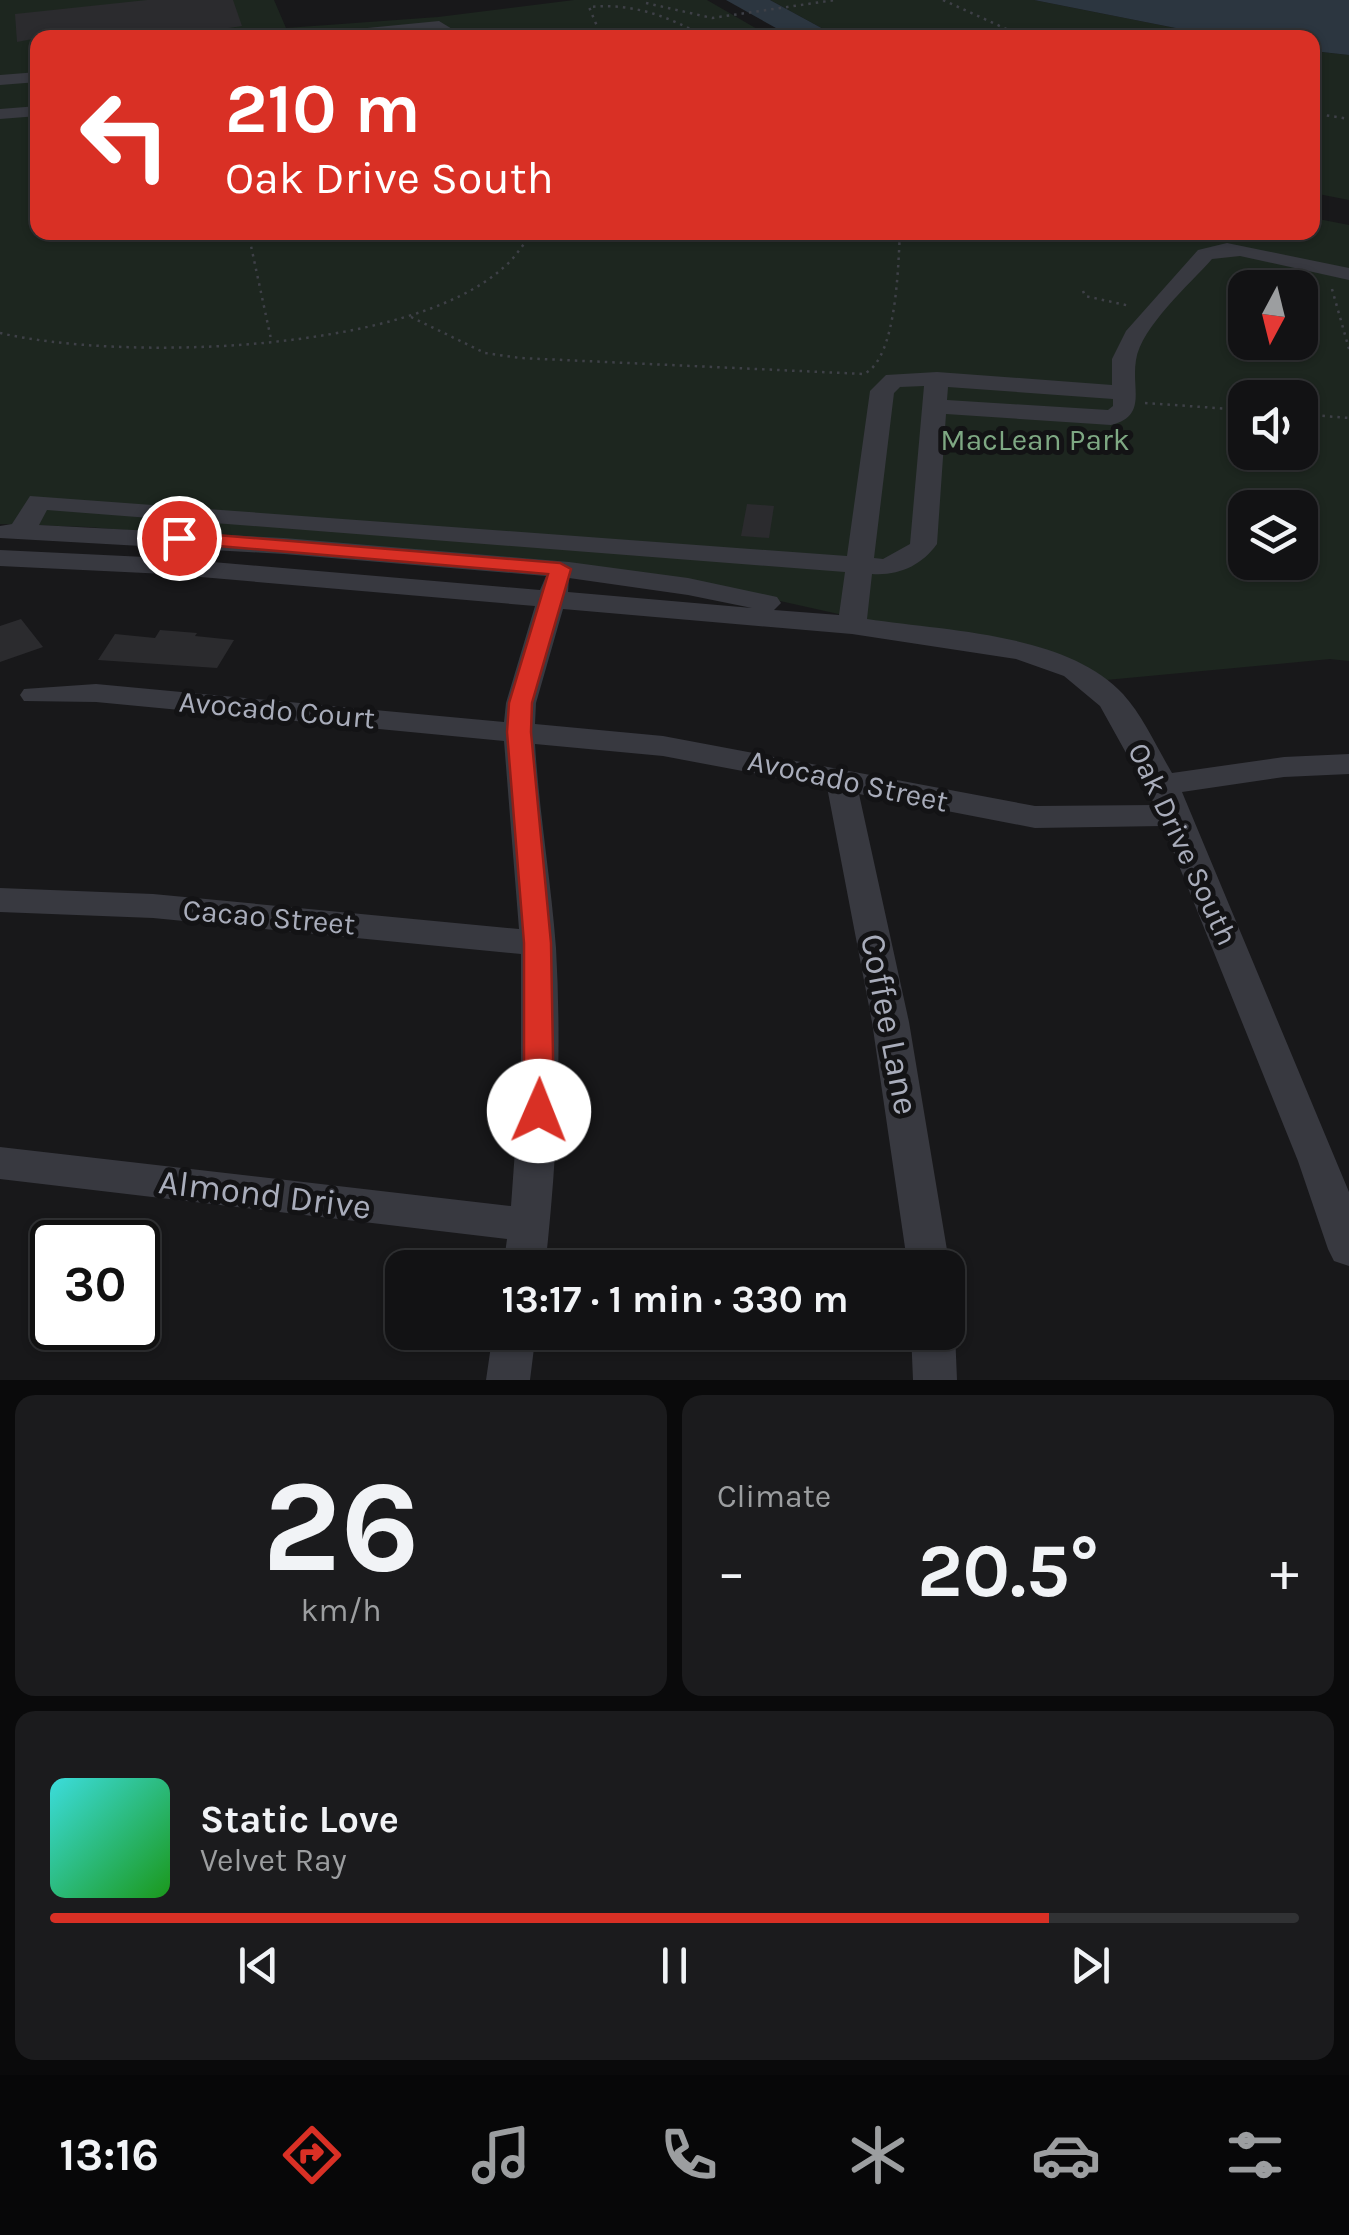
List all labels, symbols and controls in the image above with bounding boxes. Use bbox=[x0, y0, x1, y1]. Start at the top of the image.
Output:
text: 210 m bbox=[225, 68, 421, 150]
icon: left bbox=[60, 70, 190, 200]
text: Oak Drive South bbox=[225, 152, 554, 204]
north arrow bbox=[1228, 270, 1318, 360]
map controls bbox=[1228, 270, 1318, 580]
button: sound bbox=[1228, 380, 1318, 470]
park label: MacLean Park bbox=[940, 422, 1130, 458]
button: layers bbox=[1228, 490, 1318, 580]
pin bbox=[137, 496, 222, 581]
icon: arrive bbox=[152, 511, 207, 566]
street label: Avocado Court bbox=[178, 684, 376, 736]
street label: Oak Drive South bbox=[1120, 737, 1246, 951]
street label: Avocado Street bbox=[745, 742, 951, 820]
street label: Cacao Street bbox=[181, 892, 357, 942]
street label: Coffee Lane bbox=[852, 930, 927, 1118]
position arrow bbox=[487, 1059, 591, 1163]
street label: Almond Drive bbox=[156, 1161, 373, 1228]
speed limit sign: 30 bbox=[30, 1220, 160, 1350]
text: 13:17 · 1 min · 330 m bbox=[501, 1277, 849, 1322]
text: 26 bbox=[262, 1451, 420, 1603]
text: Climate bbox=[717, 1478, 831, 1515]
text: 20.5° bbox=[917, 1527, 1099, 1615]
text: − bbox=[717, 1540, 746, 1604]
text: + bbox=[1270, 1540, 1299, 1604]
text: km/h bbox=[300, 1592, 382, 1629]
text: Static Love bbox=[200, 1797, 399, 1842]
text: Velvet Ray bbox=[200, 1842, 347, 1879]
icon: previous bbox=[231, 1938, 286, 1993]
icon: pause bbox=[647, 1938, 702, 1993]
icon: next bbox=[1063, 1938, 1118, 1993]
icon: directions bbox=[277, 2120, 347, 2190]
icon: music bbox=[466, 2120, 536, 2190]
icon: phone bbox=[654, 2120, 724, 2190]
icon: climate bbox=[843, 2120, 913, 2190]
icon: car bbox=[1031, 2120, 1101, 2190]
icon: filters bbox=[1220, 2120, 1290, 2190]
text: 13:16 bbox=[59, 2129, 159, 2181]

